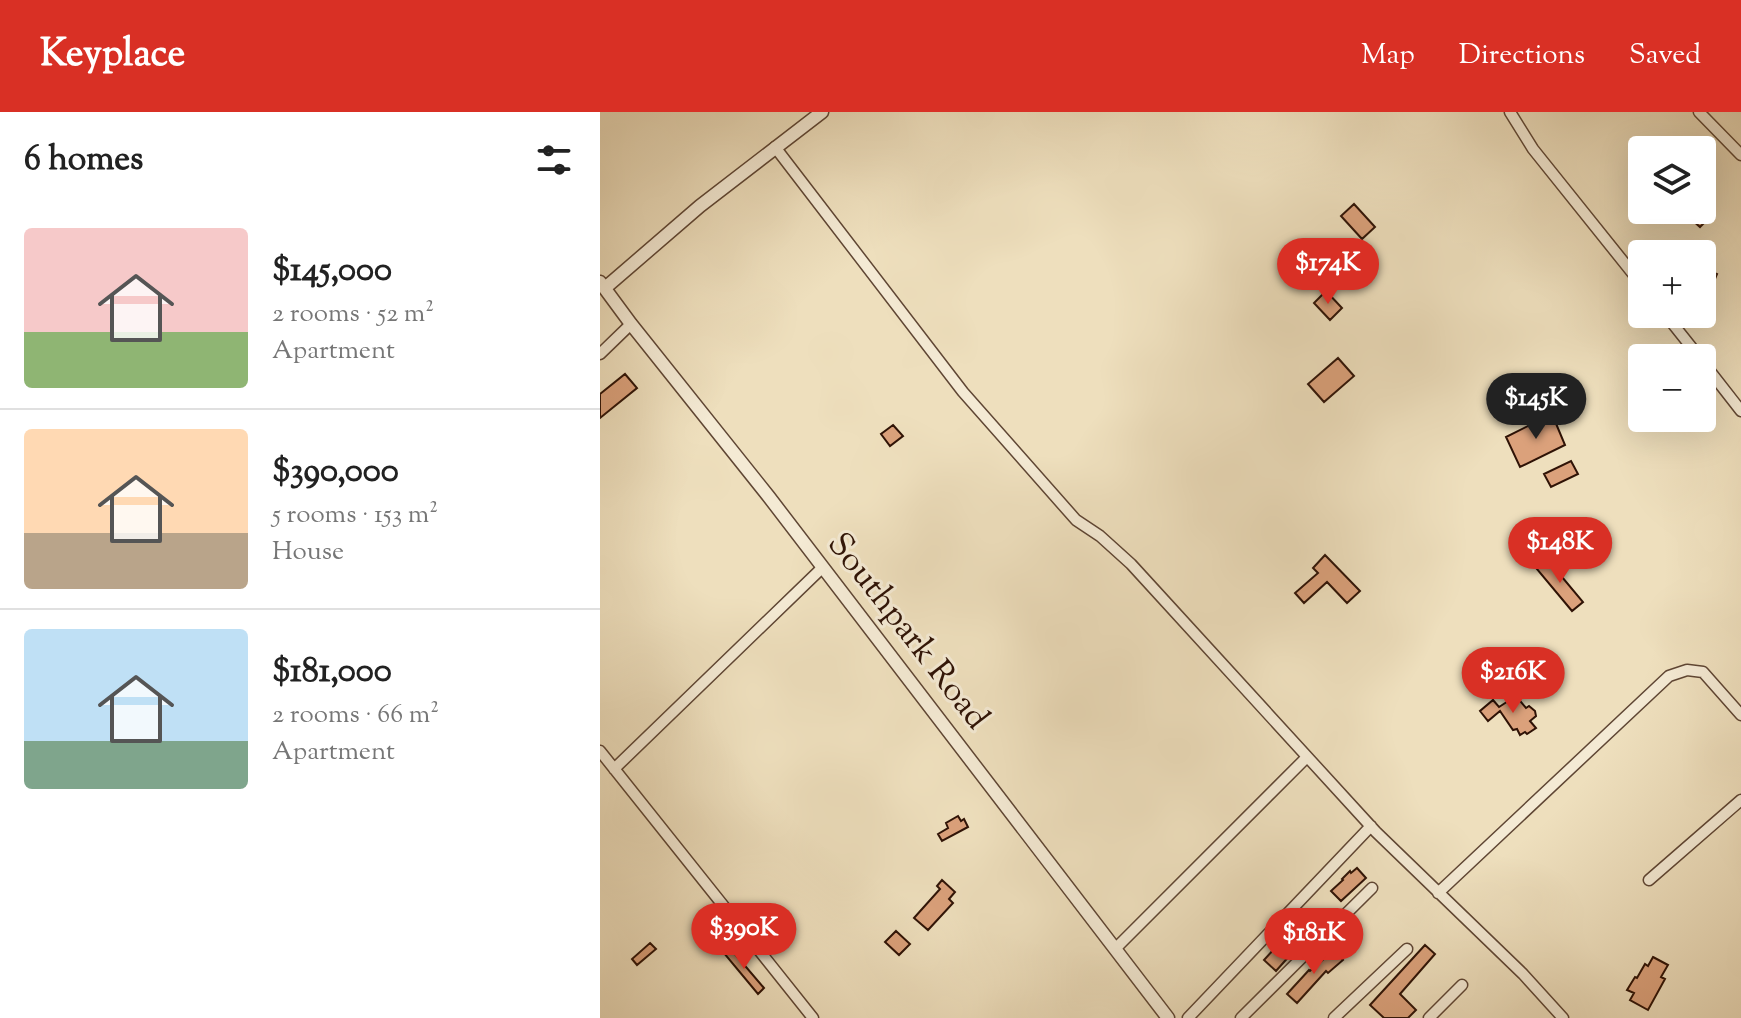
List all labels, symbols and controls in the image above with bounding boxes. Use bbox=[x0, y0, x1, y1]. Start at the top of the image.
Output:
text: Keyplace bbox=[40, 29, 185, 83]
text: Map bbox=[1361, 36, 1415, 76]
text: Directions bbox=[1459, 36, 1585, 76]
text: Saved bbox=[1629, 36, 1701, 76]
text: 6 homes bbox=[24, 136, 143, 185]
map controls bbox=[1628, 136, 1716, 432]
button: layers bbox=[1628, 136, 1716, 224]
icon: filters bbox=[532, 138, 576, 182]
pin: $174K bbox=[1272, 238, 1384, 306]
button: + bbox=[1628, 240, 1716, 328]
text: $174K bbox=[1295, 245, 1361, 282]
text: $145,000 bbox=[272, 247, 392, 296]
icon: home bbox=[88, 260, 184, 356]
text: 2 rooms · 52 m² bbox=[272, 296, 434, 333]
text: Apartment bbox=[272, 333, 395, 370]
button: − bbox=[1628, 344, 1716, 432]
pin: $145K bbox=[1480, 373, 1592, 441]
text: $145K bbox=[1504, 380, 1568, 417]
text: $390,000 bbox=[272, 448, 399, 497]
icon: home bbox=[88, 461, 184, 557]
text: 5 rooms · 153 m² bbox=[272, 497, 438, 534]
pin: $148K bbox=[1504, 517, 1616, 585]
street label: Southpark Road bbox=[814, 523, 1000, 741]
text: $148K bbox=[1526, 524, 1594, 561]
text: House bbox=[272, 534, 344, 571]
pin: $216K bbox=[1457, 647, 1569, 715]
text: $181,000 bbox=[272, 648, 392, 697]
text: $216K bbox=[1480, 654, 1546, 691]
icon: home bbox=[88, 661, 184, 757]
text: 2 rooms · 66 m² bbox=[272, 697, 439, 734]
text: Apartment bbox=[272, 734, 395, 771]
pin: $390K bbox=[688, 903, 800, 971]
pin: $181K bbox=[1258, 908, 1370, 976]
text: $390K bbox=[709, 910, 779, 947]
text: $181K bbox=[1282, 915, 1346, 952]

